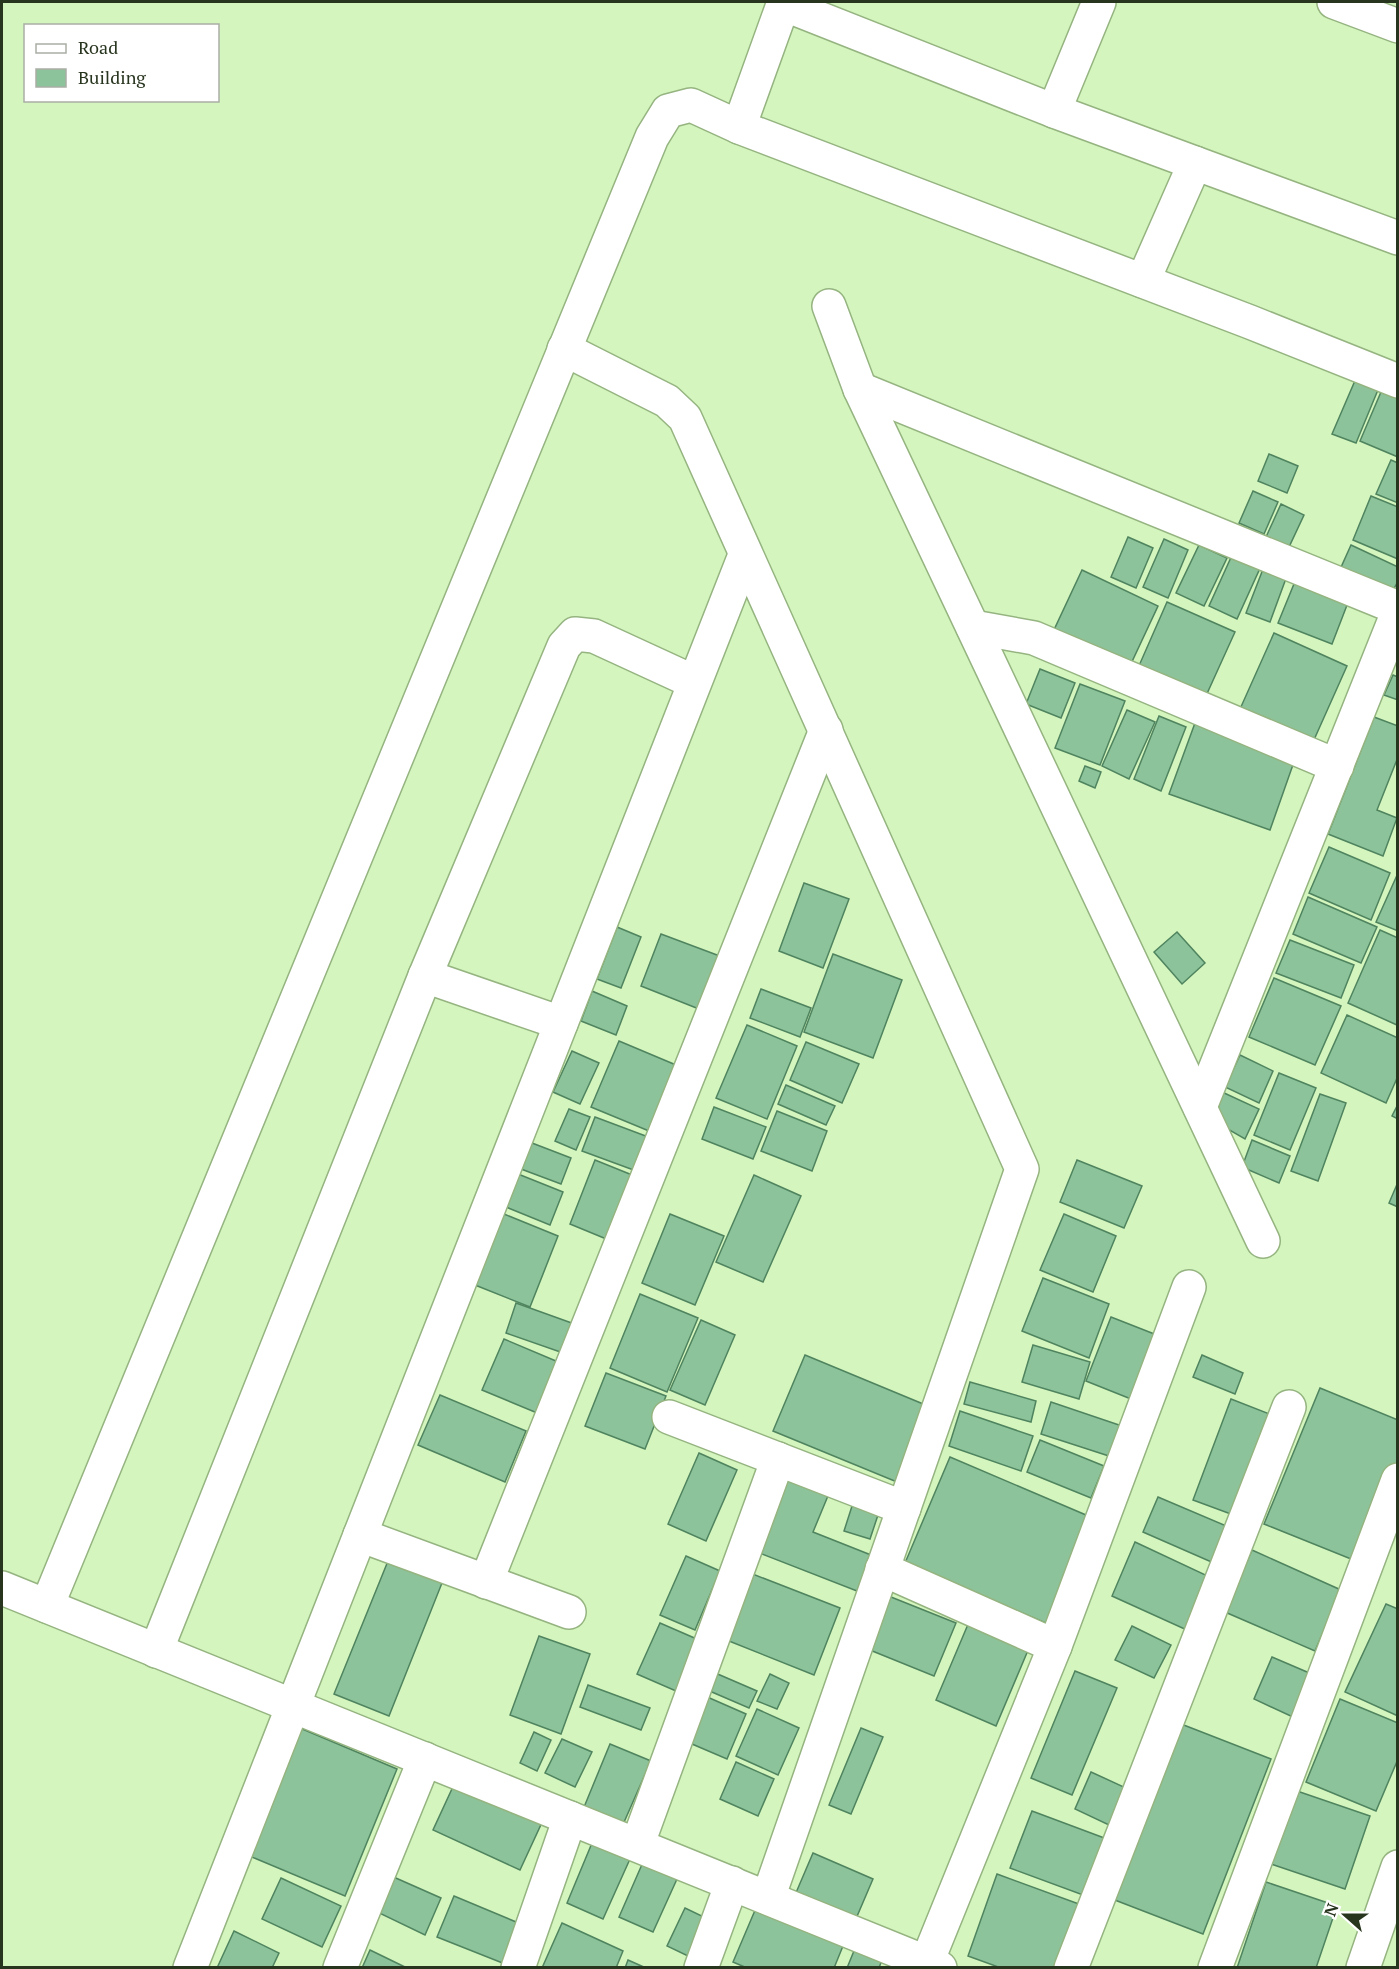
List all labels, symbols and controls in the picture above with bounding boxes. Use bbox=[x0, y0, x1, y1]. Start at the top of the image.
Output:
legend bbox=[24, 24, 219, 102]
text: Road bbox=[78, 35, 118, 59]
text: Building bbox=[78, 65, 146, 89]
north arrow bbox=[1315, 1885, 1375, 1945]
text: N bbox=[1319, 1900, 1343, 1919]

